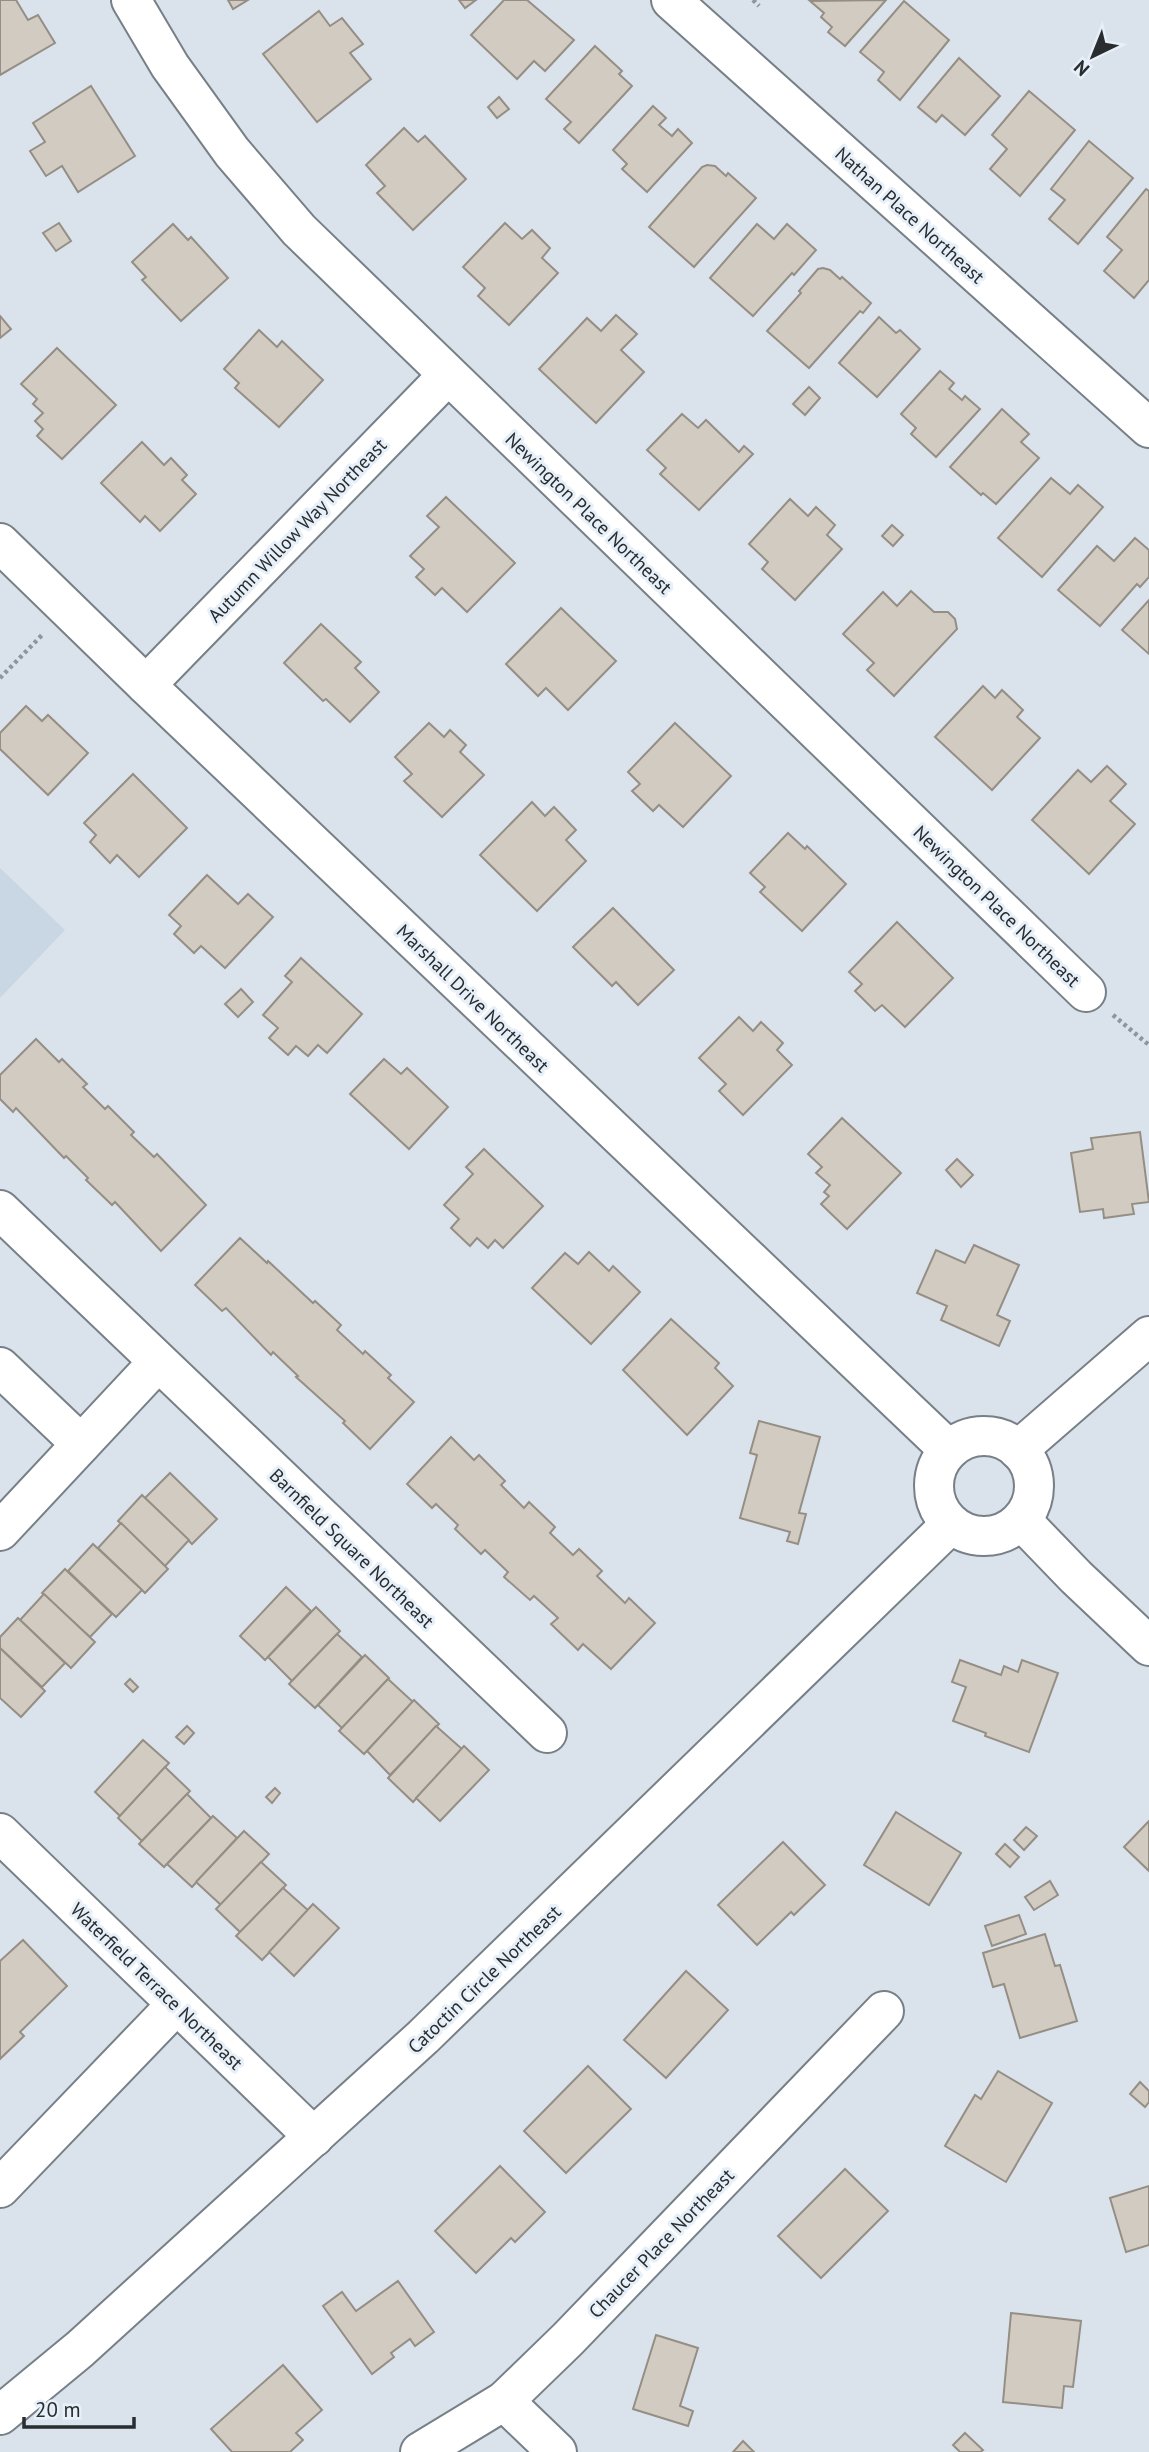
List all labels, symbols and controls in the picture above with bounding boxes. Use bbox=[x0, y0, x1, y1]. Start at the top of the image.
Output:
north arrow bbox=[1058, 21, 1128, 91]
text: N bbox=[1069, 55, 1094, 81]
street label: Nathan Place Northeast bbox=[830, 142, 990, 289]
street label: Newington Place Northeast bbox=[501, 427, 678, 599]
street label: Autumn Willow Way Northeast bbox=[203, 433, 392, 627]
street label: Newington Place Northeast bbox=[909, 820, 1086, 992]
street label: Marshall Drive Northeast bbox=[392, 919, 555, 1077]
street label: Barnfield Square Northeast bbox=[265, 1463, 440, 1633]
street label: Waterfield Terrace Northeast bbox=[66, 1897, 249, 2075]
street label: Catoctin Circle Northeast bbox=[402, 1899, 566, 2058]
street label: Chaucer Place Northeast bbox=[583, 2163, 739, 2323]
scale bar bbox=[24, 2386, 135, 2430]
text: 20 m bbox=[35, 2396, 81, 2423]

